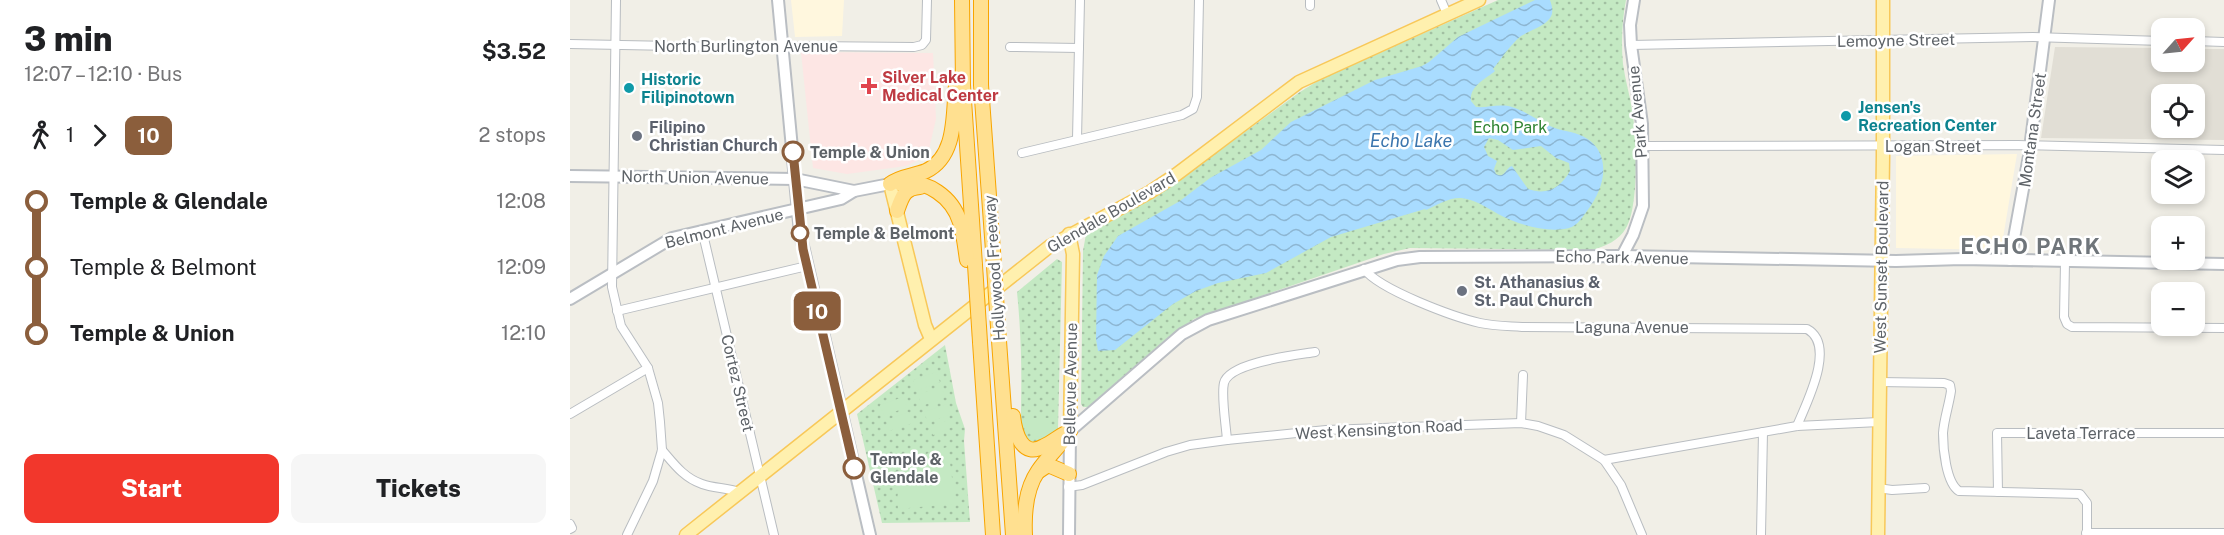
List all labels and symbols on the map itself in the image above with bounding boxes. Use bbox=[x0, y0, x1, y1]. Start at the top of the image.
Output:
north arrow bbox=[2151, 18, 2205, 72]
street label: Lemoyne Street bbox=[1837, 30, 1955, 51]
street label: North Burlington Avenue bbox=[654, 37, 838, 56]
street label: Park Avenue bbox=[1624, 65, 1651, 159]
place label: Silver Lake Medical Center bbox=[882, 68, 999, 105]
place label: Historic Filipinotown bbox=[641, 70, 735, 107]
street label: Montana Street bbox=[2015, 71, 2050, 189]
marker: Silver Lake Medical Center bbox=[860, 77, 878, 95]
marker: Historic Filipinotown bbox=[622, 81, 636, 95]
place label: Jensen's Recreation Center bbox=[1858, 98, 1997, 135]
marker: Jensen's Recreation Center bbox=[1839, 109, 1853, 123]
place label: Filipino Christian Church bbox=[649, 118, 778, 155]
park label: Echo Park bbox=[1473, 118, 1547, 137]
marker: Filipino Christian Church bbox=[630, 129, 644, 143]
water label: Echo Lake bbox=[1370, 130, 1453, 151]
street label: Logan Street bbox=[1885, 137, 1981, 156]
marker: Temple & Union bbox=[782, 141, 804, 163]
place label: Temple & Union bbox=[810, 143, 930, 162]
street label: North Union Avenue bbox=[621, 167, 769, 188]
street label: Glendale Boulevard bbox=[1044, 168, 1179, 257]
street label: West Sunset Boulevard bbox=[1870, 181, 1893, 354]
street label: Hollywood Freeway bbox=[980, 194, 1009, 341]
street label: Belmont Avenue bbox=[663, 205, 785, 252]
marker: Temple & Belmont bbox=[791, 224, 809, 242]
place label: Temple & Belmont bbox=[814, 224, 955, 243]
district label: ECHO PARK bbox=[1960, 233, 2102, 259]
street label: Echo Park Avenue bbox=[1555, 247, 1689, 268]
place label: St. Athanasius & St. Paul Church bbox=[1474, 273, 1600, 310]
marker: St. Athanasius & St. Paul Church bbox=[1455, 284, 1469, 298]
line badge: 10 bbox=[790, 292, 844, 330]
street label: Laguna Avenue bbox=[1575, 318, 1689, 337]
street label: Bellevue Avenue bbox=[1060, 322, 1081, 446]
street label: Cortez Street bbox=[717, 333, 758, 434]
street label: West Kensington Road bbox=[1295, 416, 1463, 443]
street label: Laveta Terrace bbox=[2026, 424, 2136, 443]
place label: Temple & Glendale bbox=[870, 450, 942, 487]
marker: Temple & Glendale bbox=[843, 457, 865, 479]

